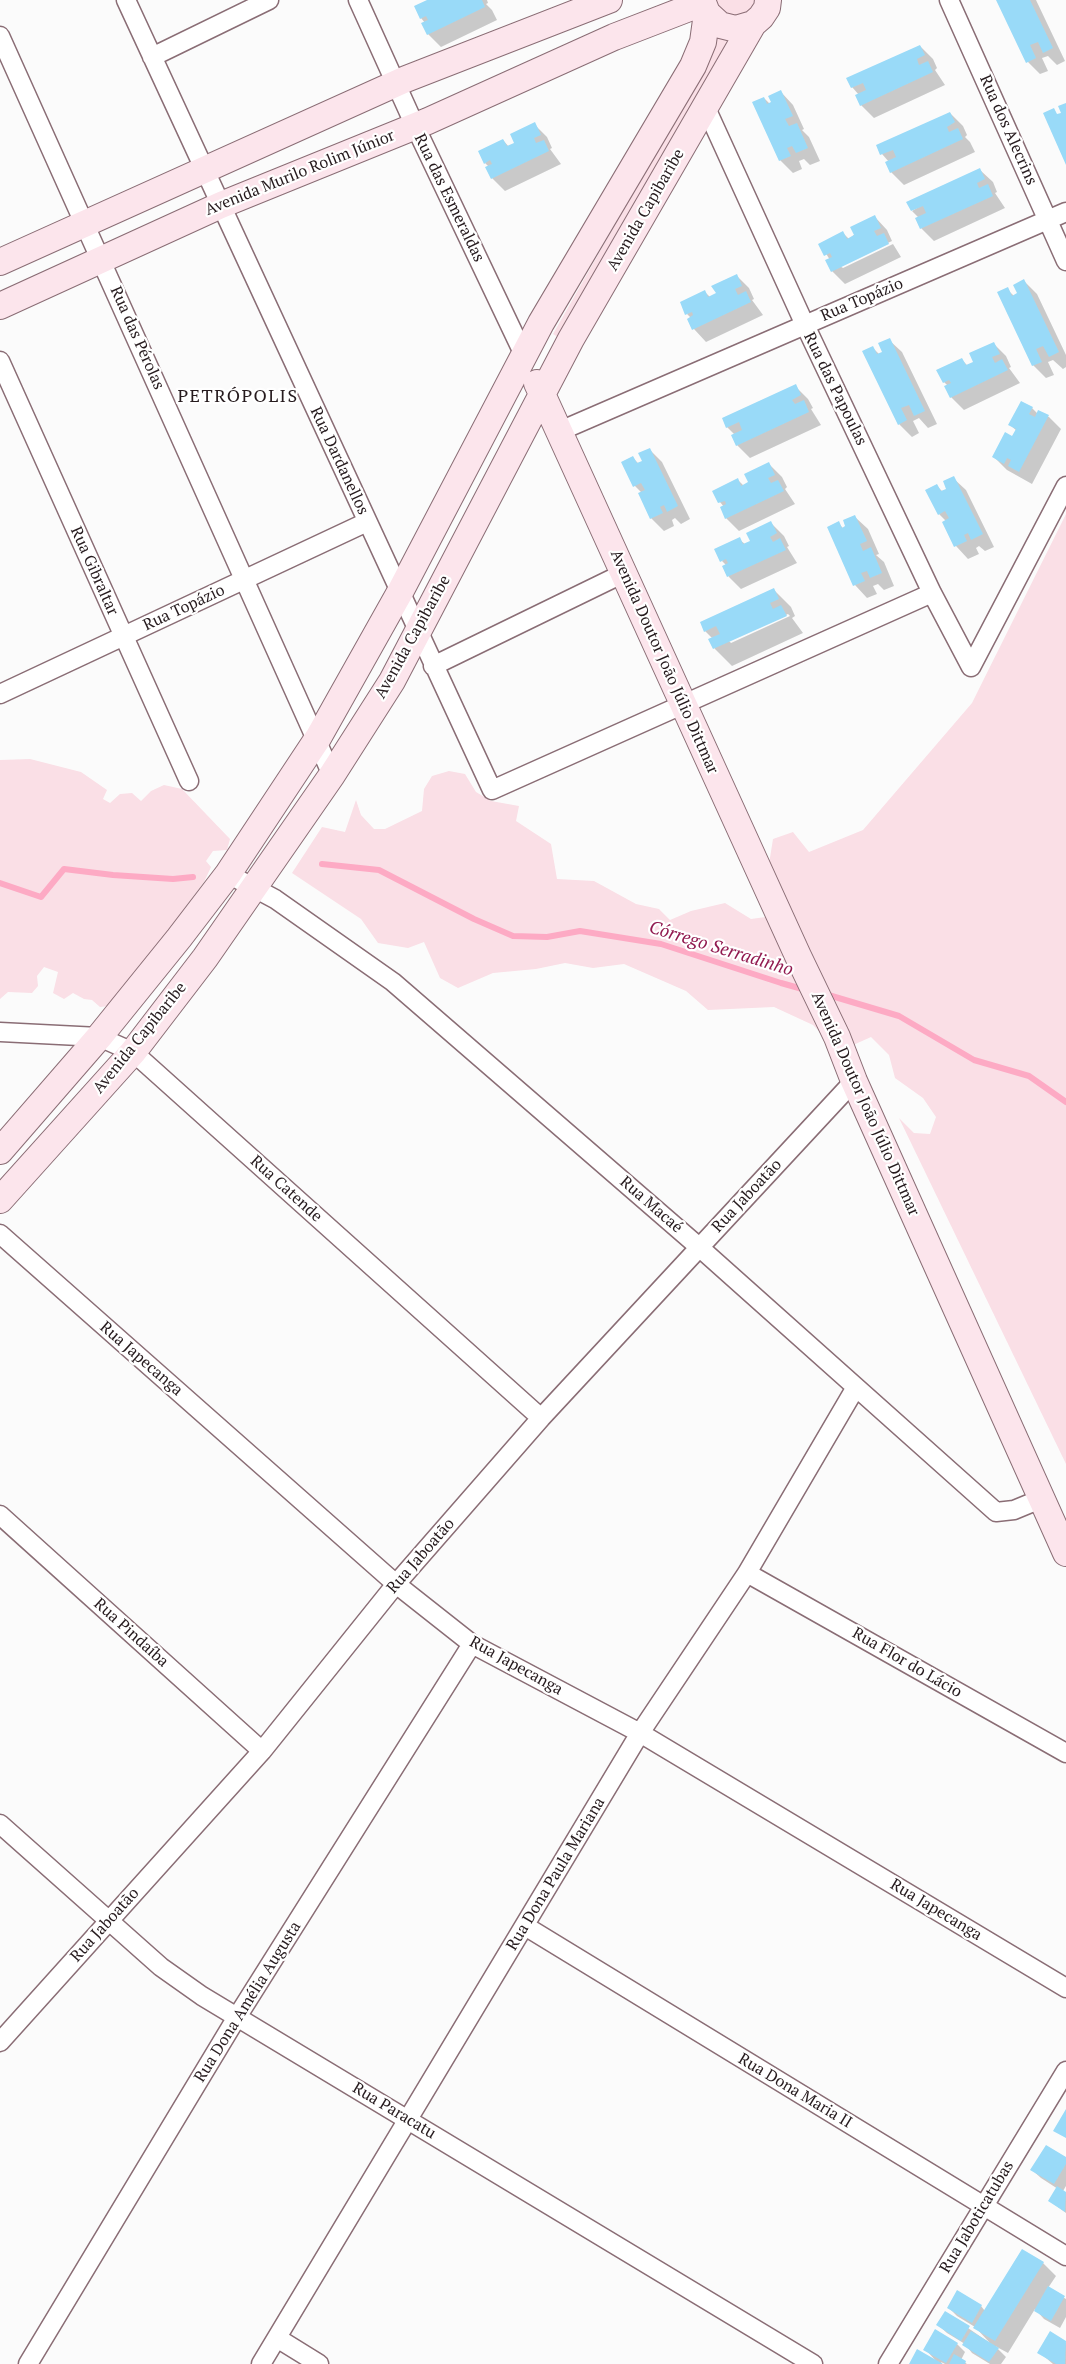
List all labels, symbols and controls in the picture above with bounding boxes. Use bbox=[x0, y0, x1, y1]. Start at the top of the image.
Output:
street label: Rua dos Alecrins bbox=[975, 72, 1041, 188]
street label: Avenida Murilo Rolim Júnior bbox=[203, 126, 397, 220]
street label: Rua das Esmeraldas bbox=[410, 131, 488, 265]
street label: Avenida Capibaribe bbox=[603, 146, 689, 274]
street label: Rua Topázio bbox=[818, 274, 906, 326]
street label: Rua das Pérolas bbox=[106, 283, 168, 393]
street label: Rua das Papoulas bbox=[799, 329, 871, 449]
district label: PETRÓPOLIS bbox=[177, 386, 299, 408]
street label: Rua Dardanellos bbox=[306, 404, 372, 518]
street label: Rua Gibraltar bbox=[66, 524, 122, 618]
street label: Avenida Doutor João Júlio Dittmar bbox=[606, 547, 722, 777]
street label: Avenida Capibaribe bbox=[371, 572, 455, 702]
street label: Rua Topázio bbox=[140, 581, 228, 635]
water label: Córrego Serradinho bbox=[646, 917, 796, 981]
street label: Avenida Capibaribe bbox=[89, 978, 191, 1098]
street label: Avenida Doutor João Júlio Dittmar bbox=[807, 989, 923, 1219]
street label: Rua Catende bbox=[246, 1152, 326, 1226]
street label: Rua Jaboatão bbox=[708, 1155, 786, 1237]
street label: Rua Macaé bbox=[616, 1173, 686, 1237]
street label: Rua Japecanga bbox=[96, 1318, 186, 1400]
street label: Rua Jaboatão bbox=[383, 1514, 459, 1598]
street label: Rua Pindaíba bbox=[90, 1594, 172, 1672]
street label: Rua Flor do Lácio bbox=[849, 1624, 965, 1702]
street label: Rua Japecanga bbox=[466, 1633, 566, 1699]
street label: Rua Dona Paula Mariana bbox=[503, 1794, 609, 1954]
street label: Rua Japecanga bbox=[887, 1875, 985, 1945]
street label: Rua Jaboatão bbox=[67, 1884, 143, 1966]
street label: Rua Dona Amélia Augusta bbox=[191, 1918, 305, 2086]
street label: Rua Dona Maria II bbox=[735, 2050, 855, 2132]
street label: Rua Paracatu bbox=[349, 2079, 439, 2143]
street label: Rua Jaboticatubas bbox=[936, 2157, 1018, 2277]

